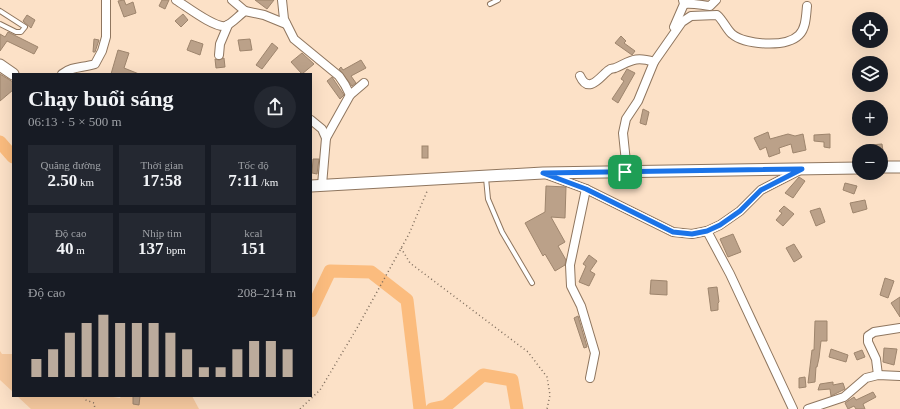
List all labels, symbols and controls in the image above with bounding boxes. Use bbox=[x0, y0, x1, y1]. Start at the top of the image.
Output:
map controls bbox=[852, 12, 888, 180]
button: locate bbox=[852, 12, 888, 48]
button: layers bbox=[852, 56, 888, 92]
text: Chạy buổi sáng bbox=[28, 86, 174, 111]
button: share bbox=[254, 86, 296, 128]
button: + bbox=[852, 100, 888, 136]
text: 06:13 · 5 × 500 m bbox=[28, 114, 122, 129]
button: − bbox=[852, 144, 888, 180]
pin bbox=[608, 155, 642, 189]
text: Quãng đường bbox=[40, 159, 101, 171]
text: Thời gian bbox=[141, 159, 183, 171]
text: Tốc độ bbox=[238, 159, 269, 171]
icon: arrive bbox=[614, 161, 636, 183]
text: 2.50 bbox=[47, 171, 77, 190]
text: 17:58 bbox=[142, 171, 182, 190]
text: 7:11 bbox=[228, 171, 259, 190]
text: km bbox=[77, 176, 94, 188]
text: /km bbox=[259, 176, 278, 188]
text: Độ cao bbox=[55, 227, 86, 239]
text: Nhịp tim bbox=[142, 227, 182, 239]
text: kcal bbox=[244, 227, 262, 239]
text: 40 bbox=[57, 239, 74, 258]
text: 137 bbox=[138, 239, 164, 258]
text: 151 bbox=[241, 239, 266, 258]
text: m bbox=[74, 244, 85, 256]
text: bpm bbox=[164, 244, 186, 256]
text: Độ cao bbox=[28, 285, 65, 300]
text: 208–214 m bbox=[237, 285, 296, 300]

